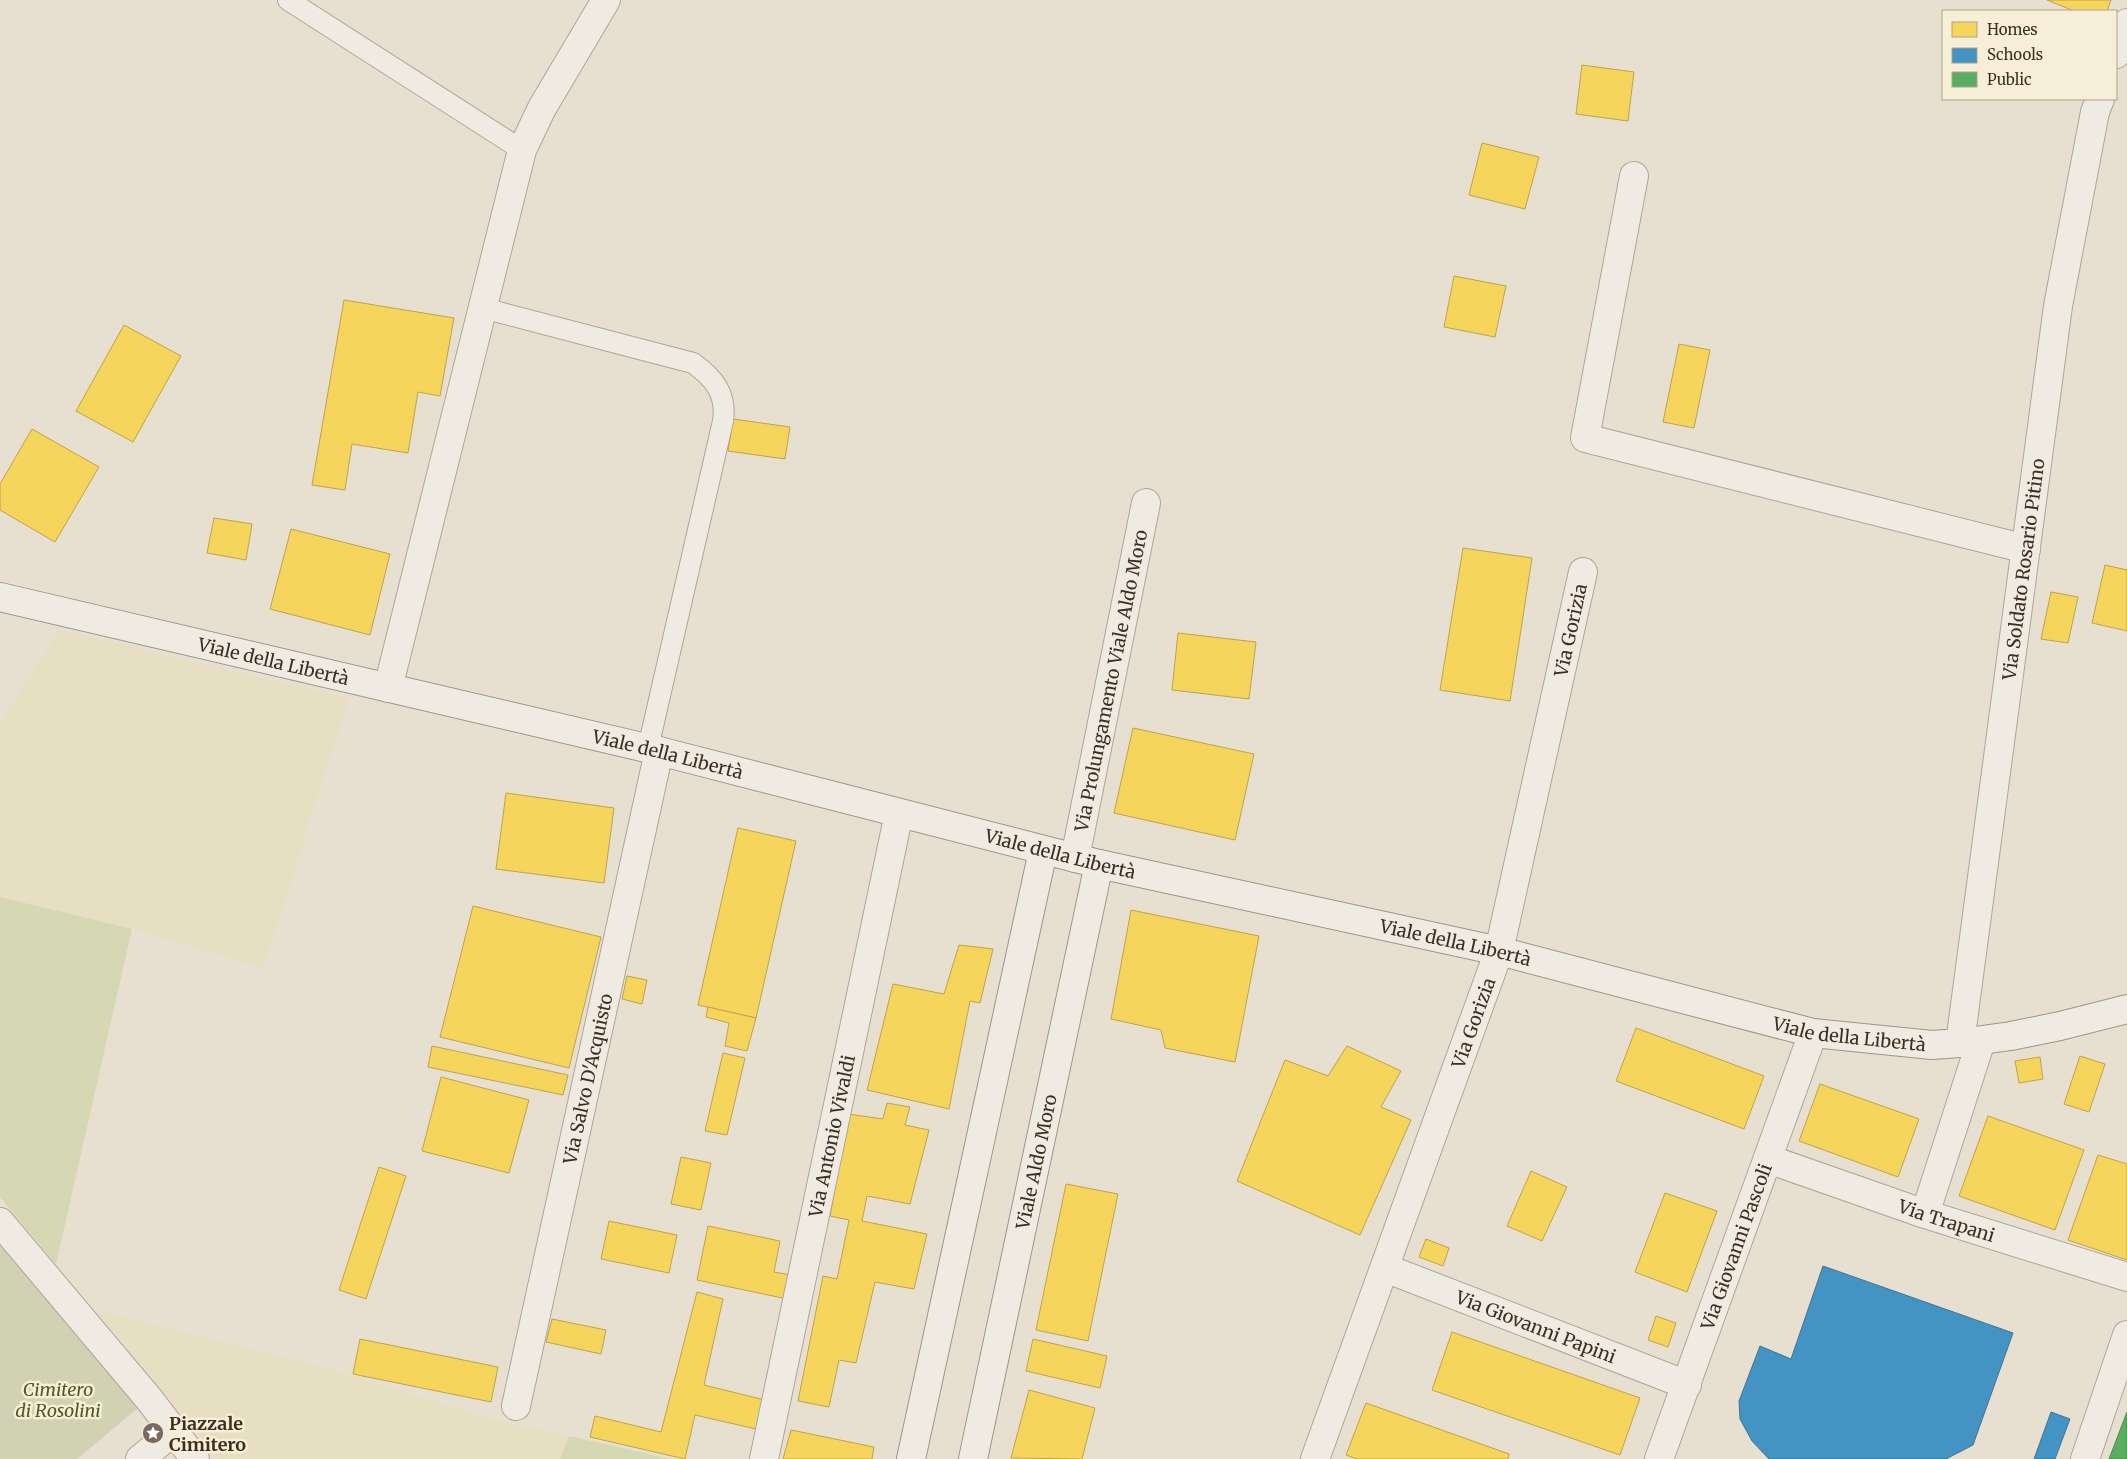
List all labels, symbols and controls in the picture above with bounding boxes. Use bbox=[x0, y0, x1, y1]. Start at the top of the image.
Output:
legend bbox=[1942, 10, 2117, 100]
text: Homes bbox=[1987, 20, 2038, 39]
text: Schools bbox=[1987, 45, 2043, 64]
text: Public bbox=[1987, 70, 2032, 89]
street label: Via Soldato Rosario Pitino bbox=[1997, 457, 2049, 682]
street label: Via Prolungamento Viale Aldo Moro bbox=[1069, 527, 1152, 835]
street label: Via Gorizia bbox=[1548, 581, 1592, 680]
street label: Viale della Libertà bbox=[195, 632, 352, 690]
street label: Viale della Libertà bbox=[589, 724, 746, 784]
street label: Viale della Libertà bbox=[982, 823, 1138, 883]
street label: Viale della Libertà bbox=[1377, 914, 1534, 971]
street label: Via Gorizia bbox=[1446, 974, 1500, 1072]
street label: Via Salvo D'Acquisto bbox=[557, 991, 617, 1167]
street label: Viale della Libertà bbox=[1769, 1011, 1927, 1056]
street label: Via Antonio Vivaldi bbox=[803, 1053, 860, 1220]
street label: Viale Aldo Moro bbox=[1010, 1092, 1061, 1232]
street label: Via Giovanni Pascoli bbox=[1695, 1160, 1776, 1334]
street label: Via Trapani bbox=[1894, 1194, 1998, 1247]
street label: Via Giovanni Papini bbox=[1452, 1285, 1620, 1368]
park label: Cimitero di Rosolini bbox=[15, 1378, 101, 1422]
place label: Piazzale Cimitero bbox=[169, 1412, 246, 1456]
place icon: Piazzale Cimitero bbox=[141, 1421, 165, 1445]

